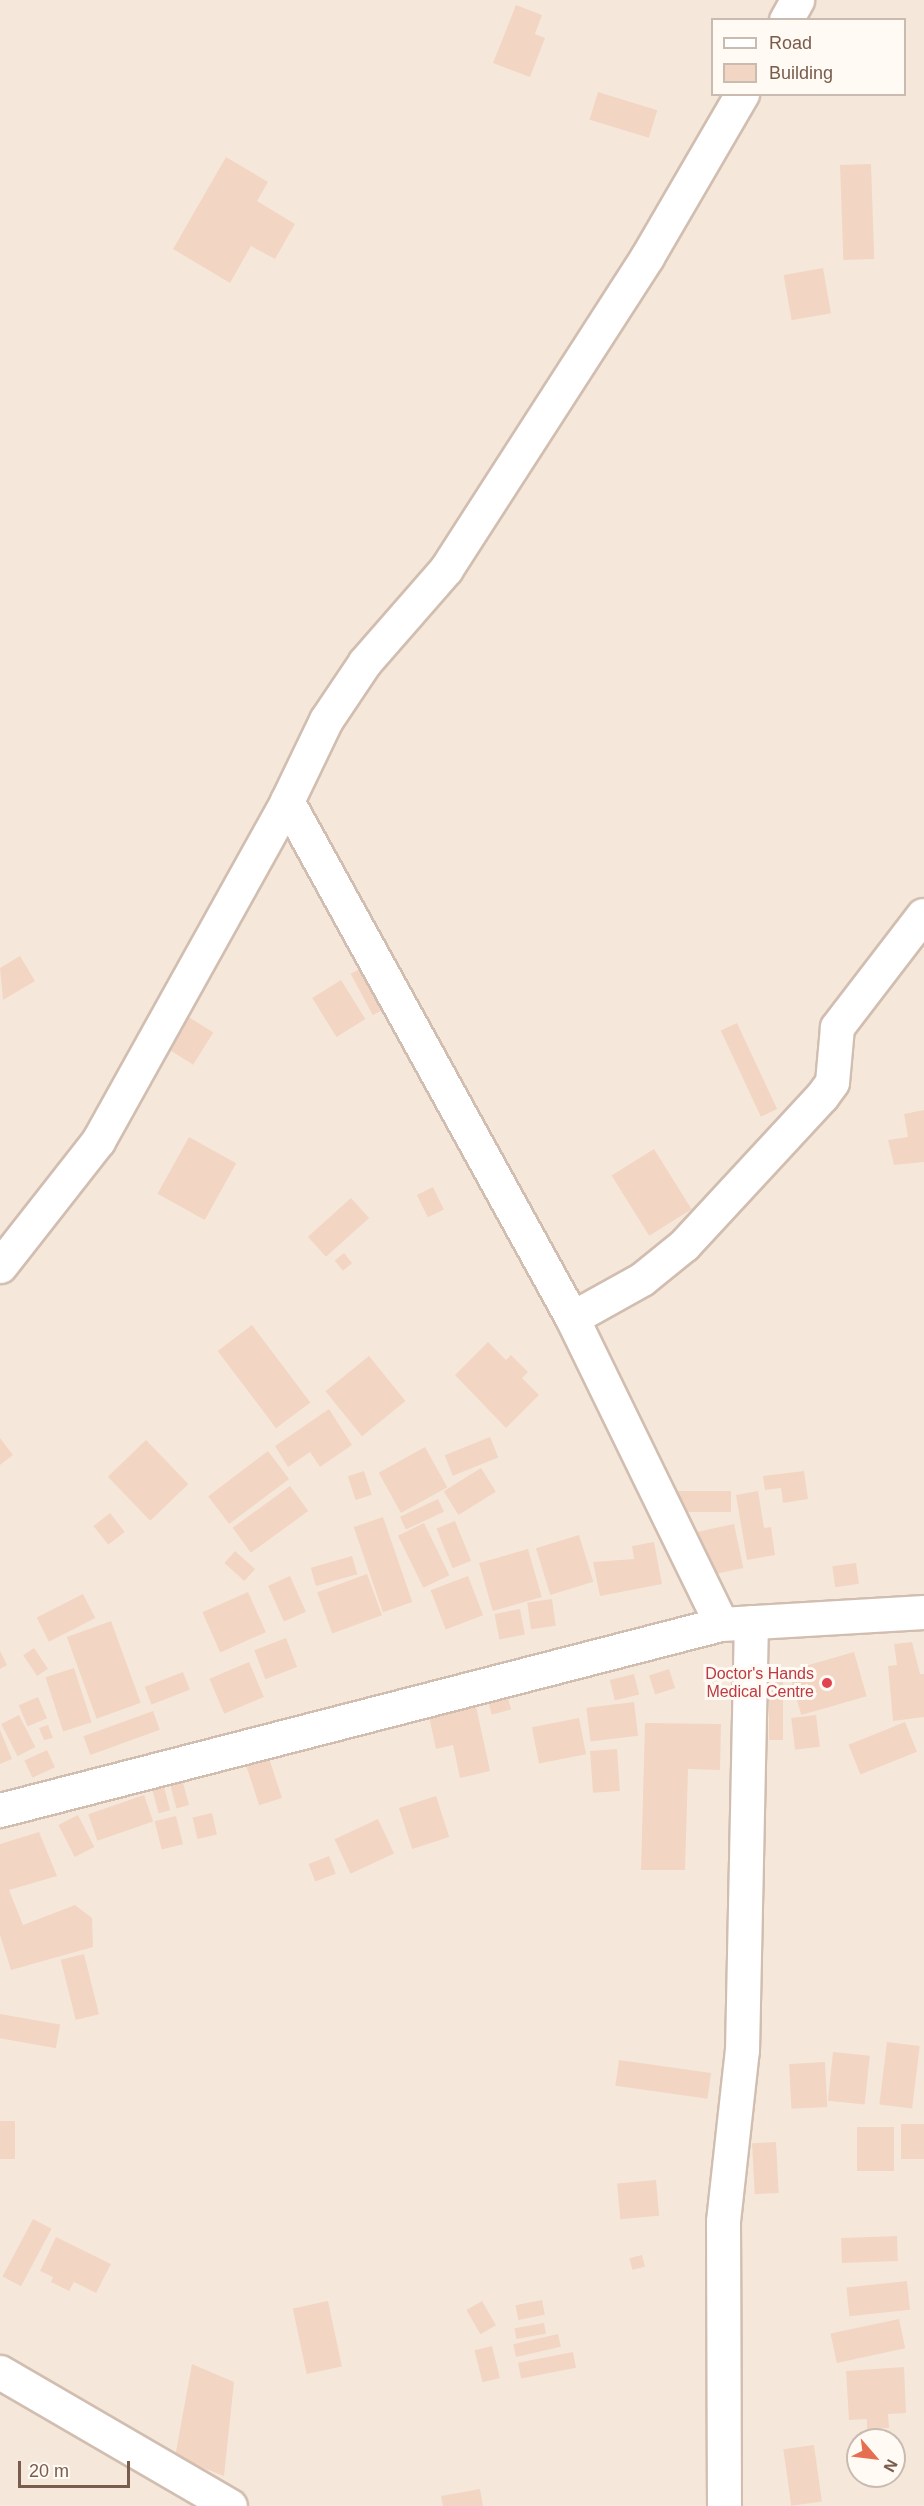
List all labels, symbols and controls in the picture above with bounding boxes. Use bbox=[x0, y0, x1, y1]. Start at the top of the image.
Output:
legend bbox=[711, 18, 906, 96]
text: Road bbox=[769, 33, 812, 53]
text: Building bbox=[769, 63, 833, 83]
place label: Doctor's Hands Medical Centre bbox=[705, 1664, 814, 1702]
marker: Doctor's Hands Medical Centre bbox=[818, 1674, 836, 1692]
north arrow bbox=[846, 2428, 906, 2488]
scale bar bbox=[21, 2449, 134, 2487]
text: N bbox=[880, 2457, 901, 2475]
text: 20 m bbox=[29, 2461, 69, 2481]

